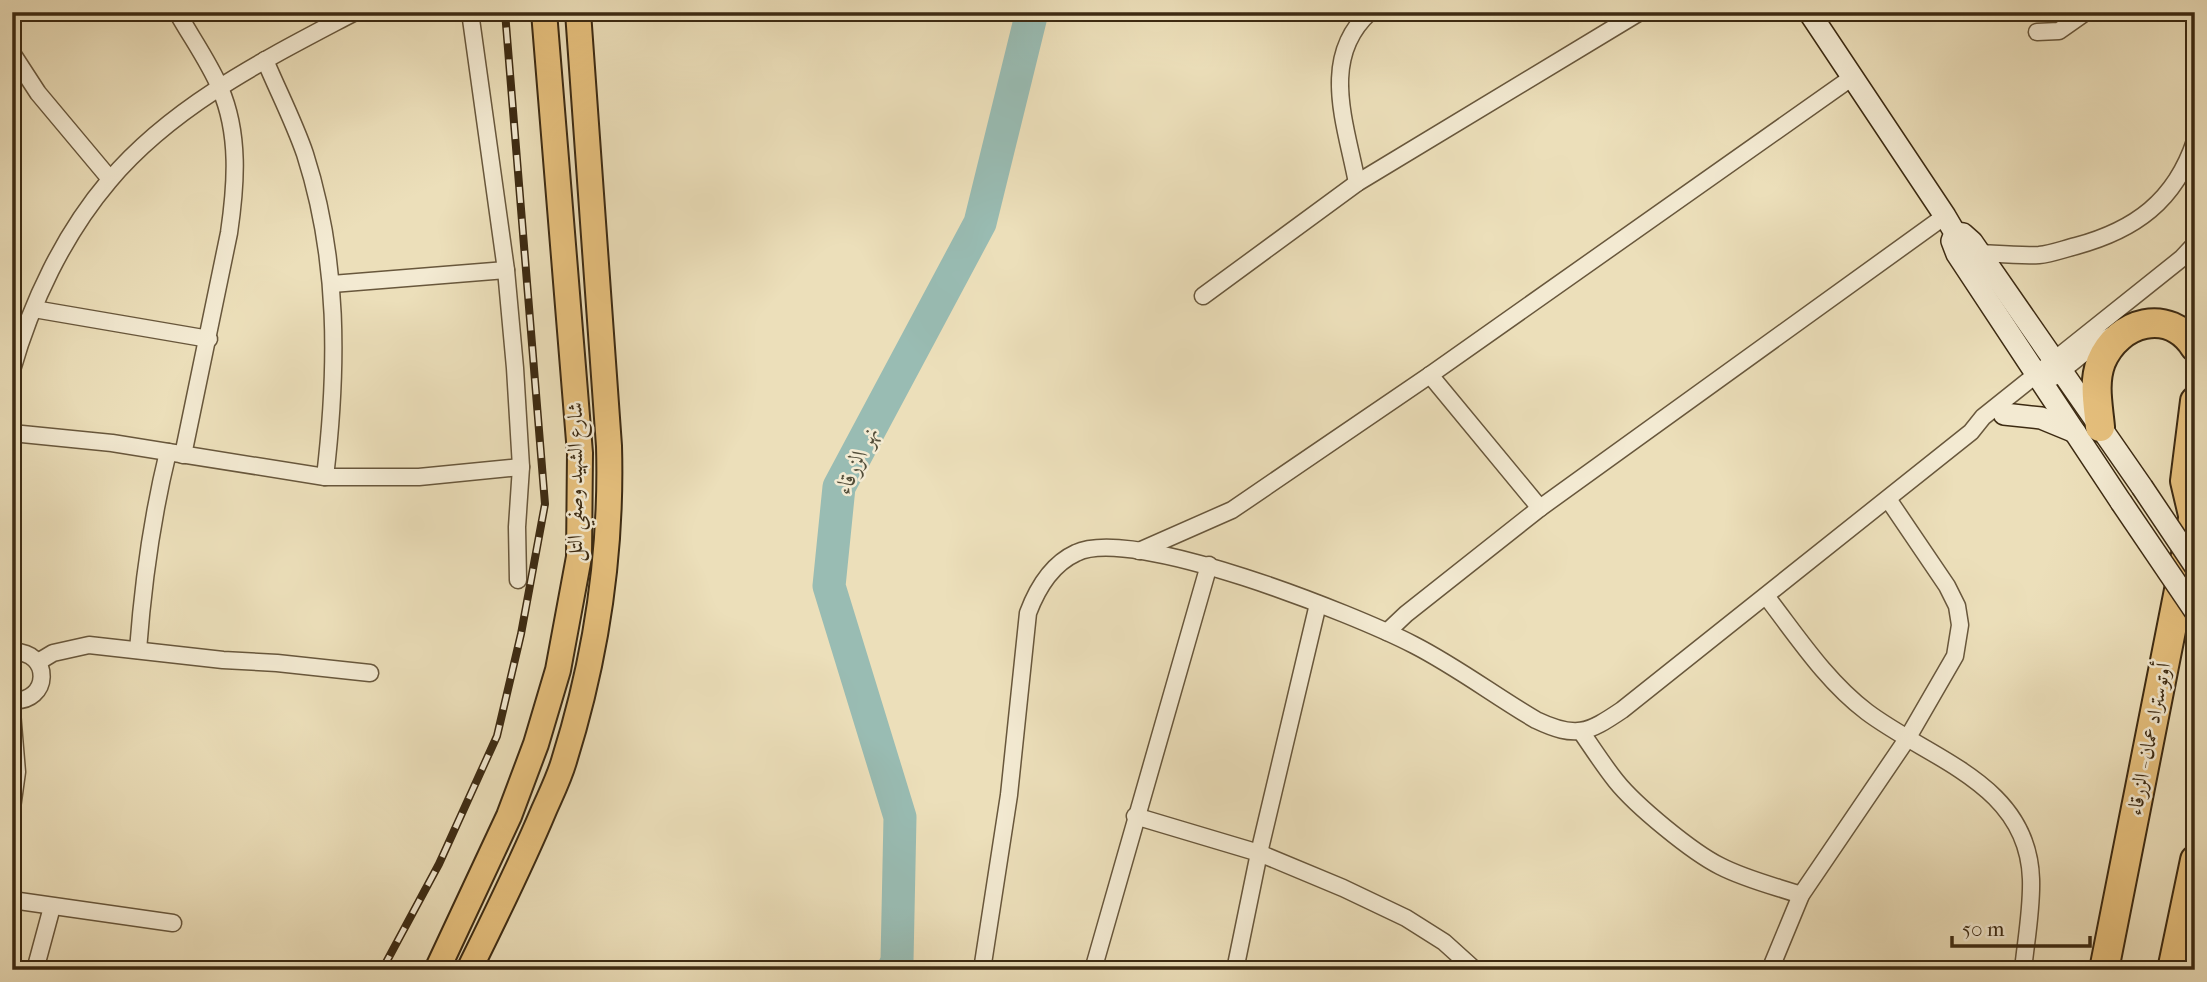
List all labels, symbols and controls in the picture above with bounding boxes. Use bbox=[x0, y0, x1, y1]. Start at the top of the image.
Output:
street label: شارع الشهيد وصفي التل bbox=[563, 402, 595, 562]
water label: نهر الزرقاء bbox=[830, 422, 885, 499]
street label: أوتوستراد عمان - الزرقاء bbox=[2119, 660, 2177, 818]
scale bar bbox=[1952, 905, 2090, 949]
text: 50 m bbox=[1962, 917, 2005, 941]

